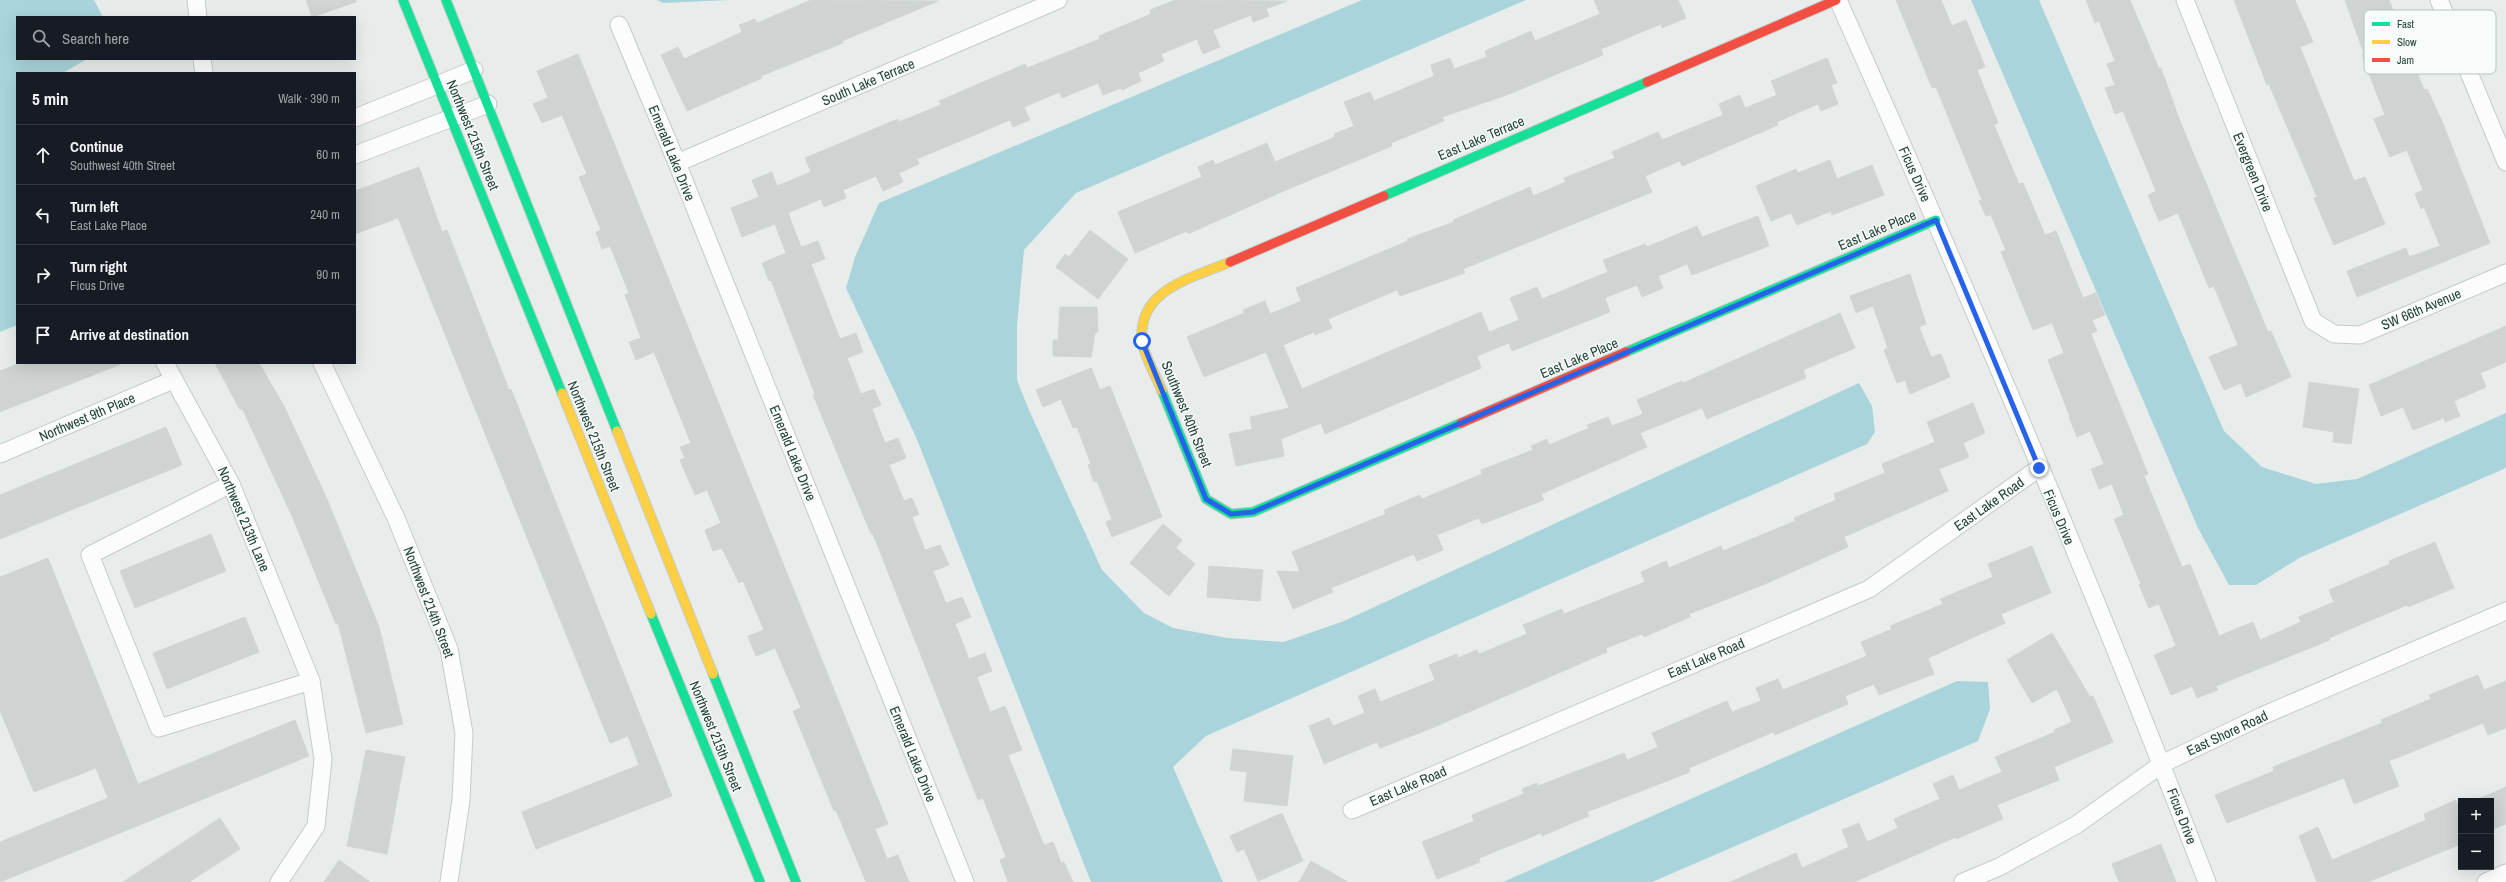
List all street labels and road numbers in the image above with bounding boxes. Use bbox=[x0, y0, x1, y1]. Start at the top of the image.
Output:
street label: South Lake Terrace bbox=[819, 54, 917, 110]
street label: Northwest 215th Street bbox=[443, 77, 503, 193]
street label: Emerald Lake Drive bbox=[645, 103, 699, 203]
street label: East Lake Terrace bbox=[1435, 112, 1527, 164]
street label: Evergreen Drive bbox=[2229, 130, 2277, 214]
street label: Ficus Drive bbox=[1895, 144, 1935, 204]
street label: East Lake Place bbox=[1835, 206, 1919, 254]
street label: SW 66th Avenue bbox=[2378, 284, 2464, 334]
street label: East Lake Place bbox=[1537, 334, 1621, 382]
street label: Southwest 40th Street bbox=[1157, 358, 1217, 470]
street label: Northwest 215th Street bbox=[564, 378, 624, 494]
street label: Northwest 9th Place bbox=[36, 389, 138, 445]
street label: Emerald Lake Drive bbox=[766, 403, 820, 503]
street label: Northwest 213th Lane bbox=[214, 464, 274, 574]
street label: East Lake Road bbox=[1950, 473, 2028, 535]
street label: Ficus Drive bbox=[2039, 486, 2079, 548]
street label: Northwest 214th Street bbox=[400, 544, 458, 660]
street label: East Lake Road bbox=[1665, 634, 1747, 682]
street label: Northwest 215th Street bbox=[686, 678, 746, 794]
street label: Emerald Lake Drive bbox=[886, 704, 940, 804]
street label: East Shore Road bbox=[2184, 706, 2270, 760]
street label: East Lake Road bbox=[1367, 762, 1449, 810]
street label: Ficus Drive bbox=[2163, 785, 2201, 847]

